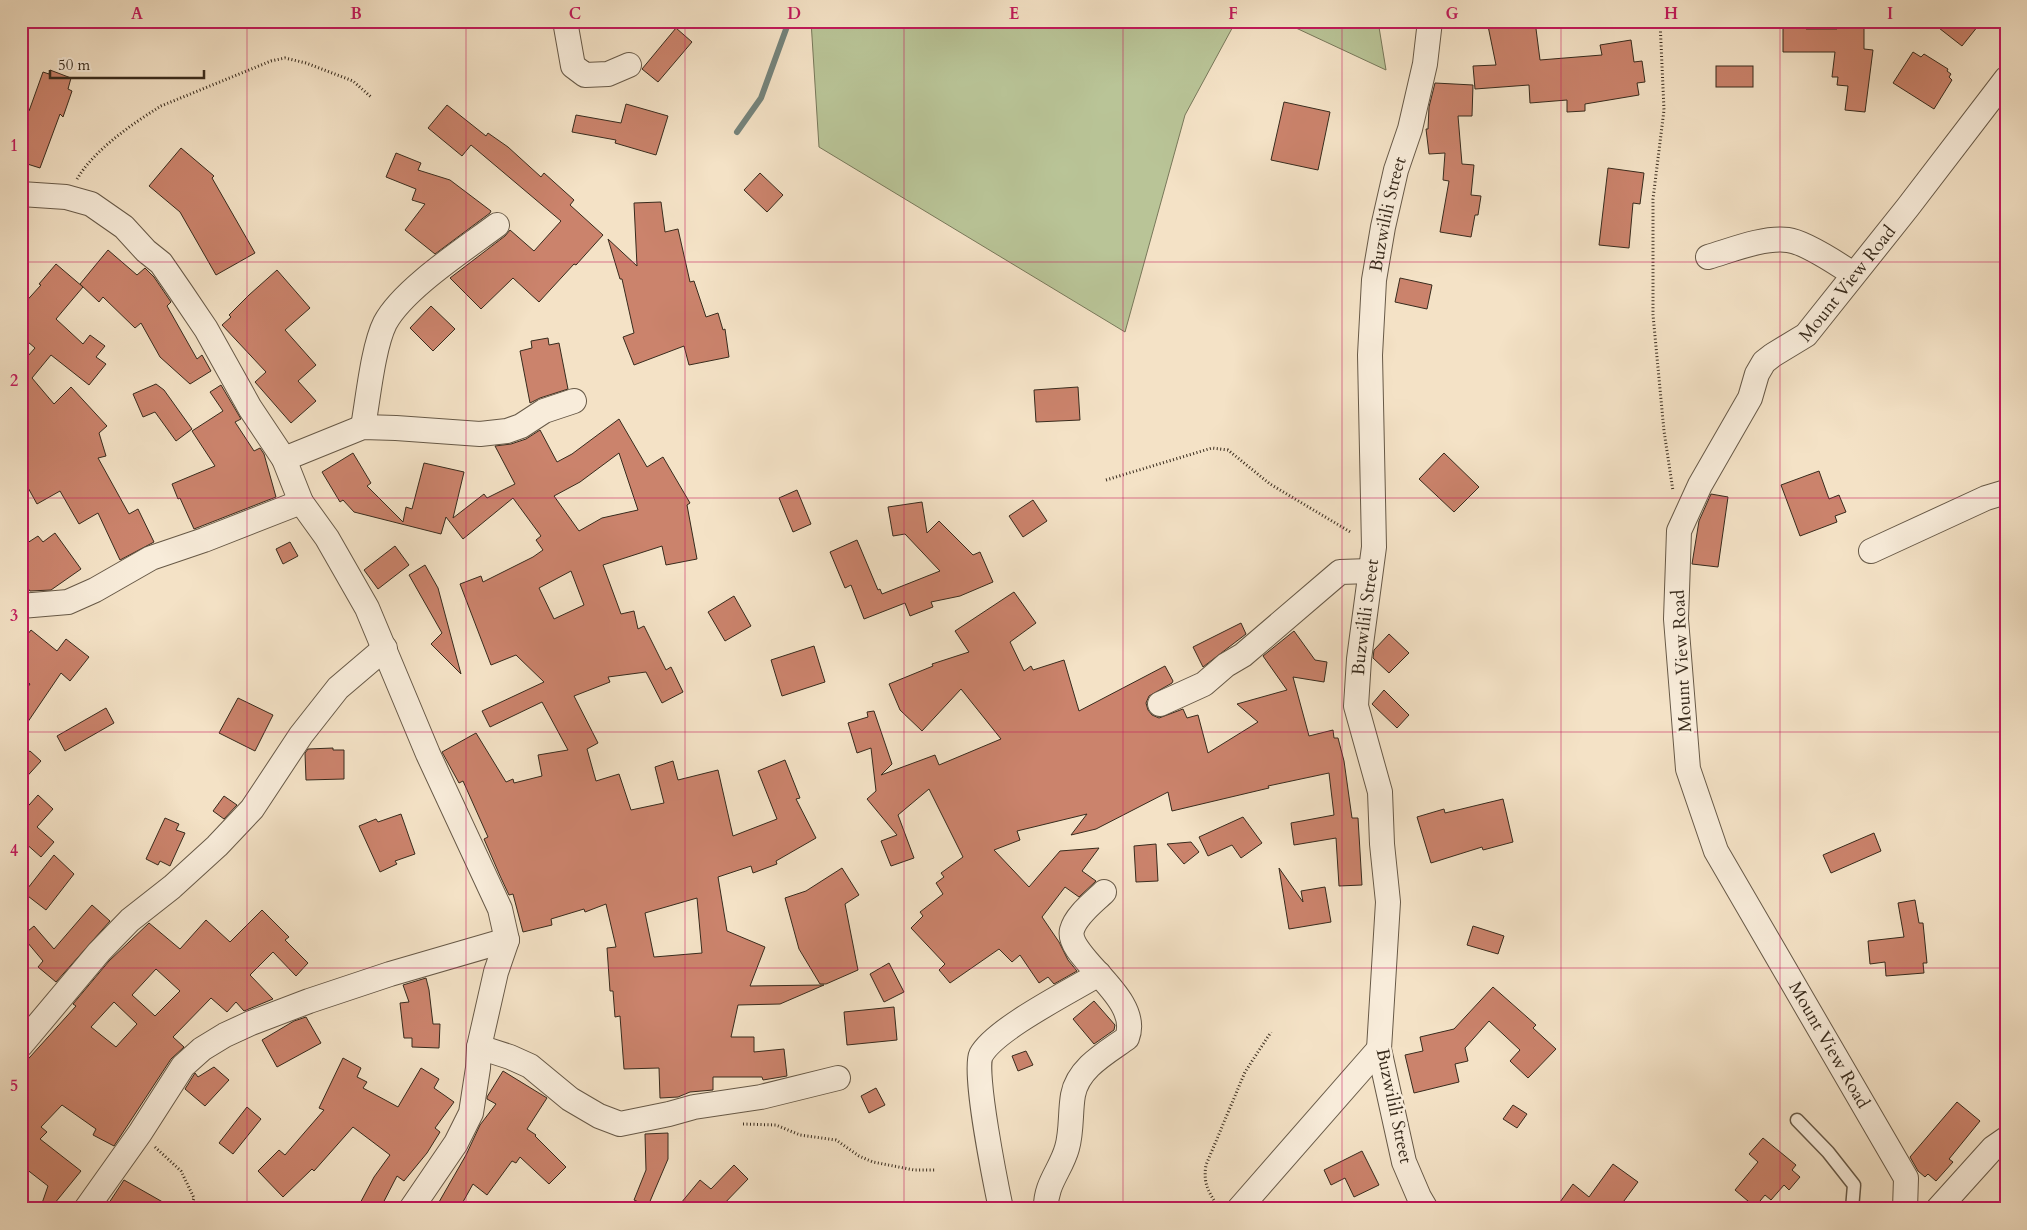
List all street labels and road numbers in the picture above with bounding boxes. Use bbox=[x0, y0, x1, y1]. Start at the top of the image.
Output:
street label: Buzwilili Street bbox=[1363, 153, 1412, 274]
street label: Mount View Road bbox=[1793, 220, 1902, 347]
street label: Buzwilili Street bbox=[1345, 557, 1385, 676]
street label: Mount View Road bbox=[1666, 589, 1698, 733]
street label: Mount View Road bbox=[1783, 977, 1876, 1113]
street label: Buzwilili Street bbox=[1370, 1046, 1418, 1166]

